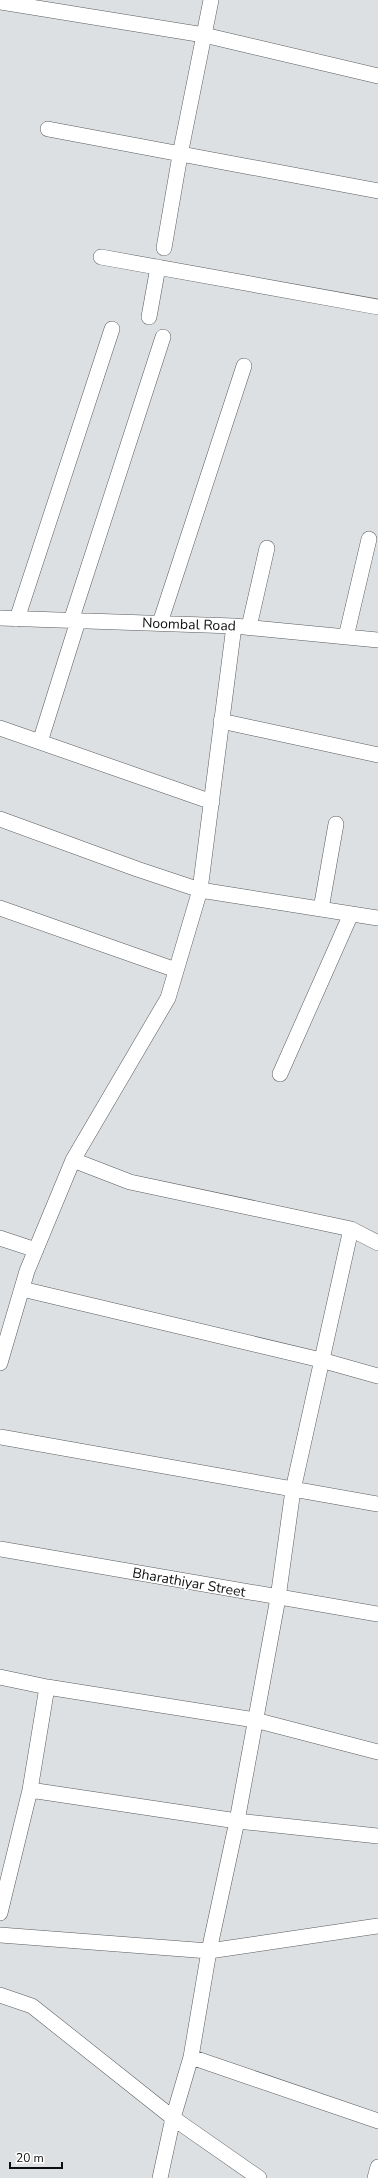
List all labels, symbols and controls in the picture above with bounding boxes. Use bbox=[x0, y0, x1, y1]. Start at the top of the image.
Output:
street label: Noombal Road bbox=[142, 613, 236, 636]
street label: Bharathiyar Street bbox=[131, 1563, 247, 1602]
scale bar bbox=[10, 2144, 62, 2170]
text: 20 m bbox=[16, 2150, 44, 2166]

